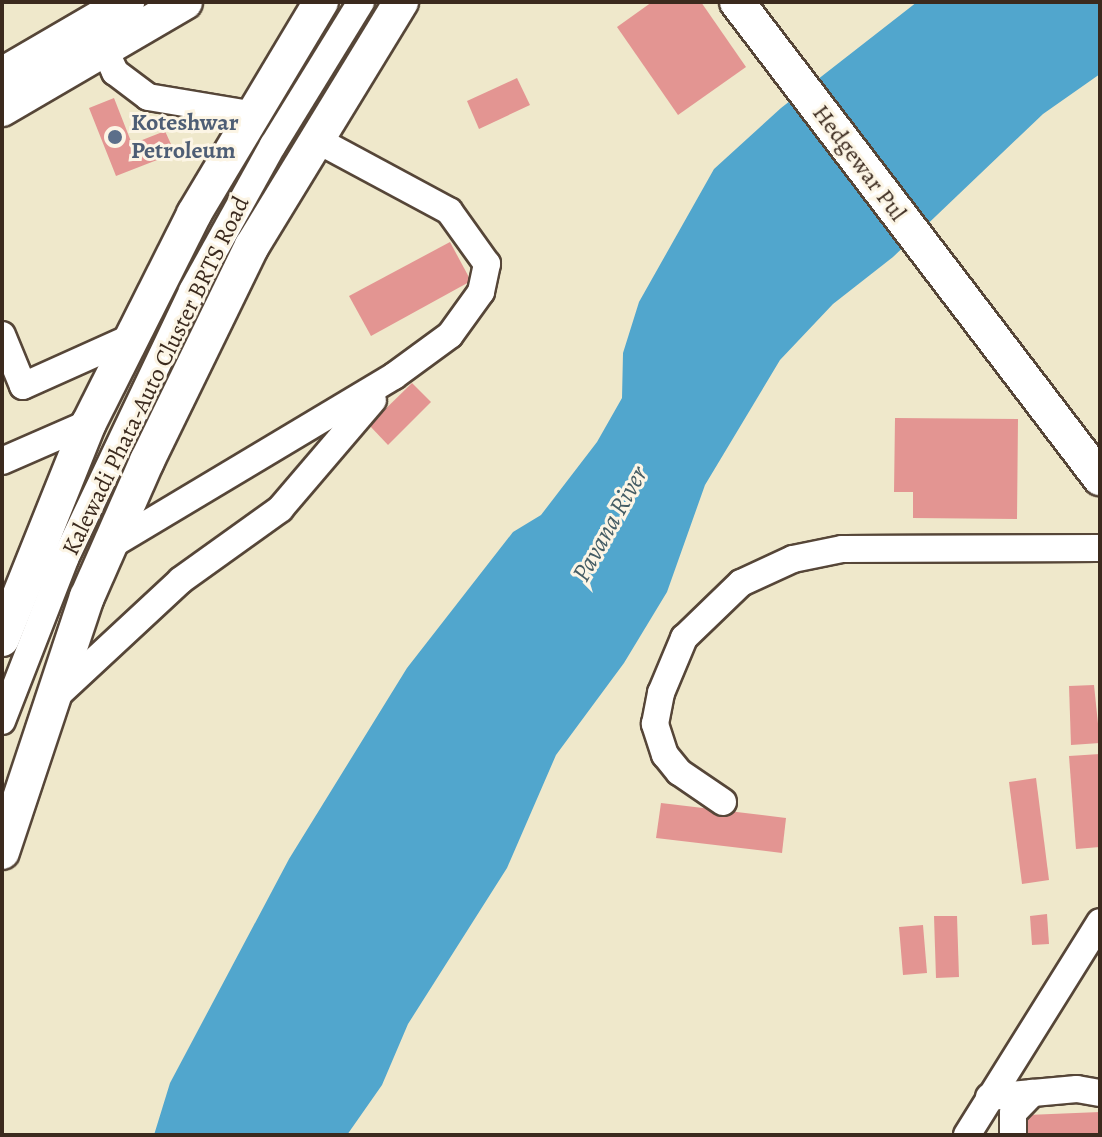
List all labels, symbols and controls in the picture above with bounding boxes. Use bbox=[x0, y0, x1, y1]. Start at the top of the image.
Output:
street label: Hedgewar Pul bbox=[806, 99, 912, 227]
place label: Koteshwar Petroleum bbox=[131, 109, 239, 165]
marker: Koteshwar Petroleum bbox=[106, 128, 124, 146]
street label: Kalewadi Phata-Auto Cluster BRTS Road bbox=[56, 192, 256, 560]
water label: Pavana River bbox=[566, 461, 654, 587]

